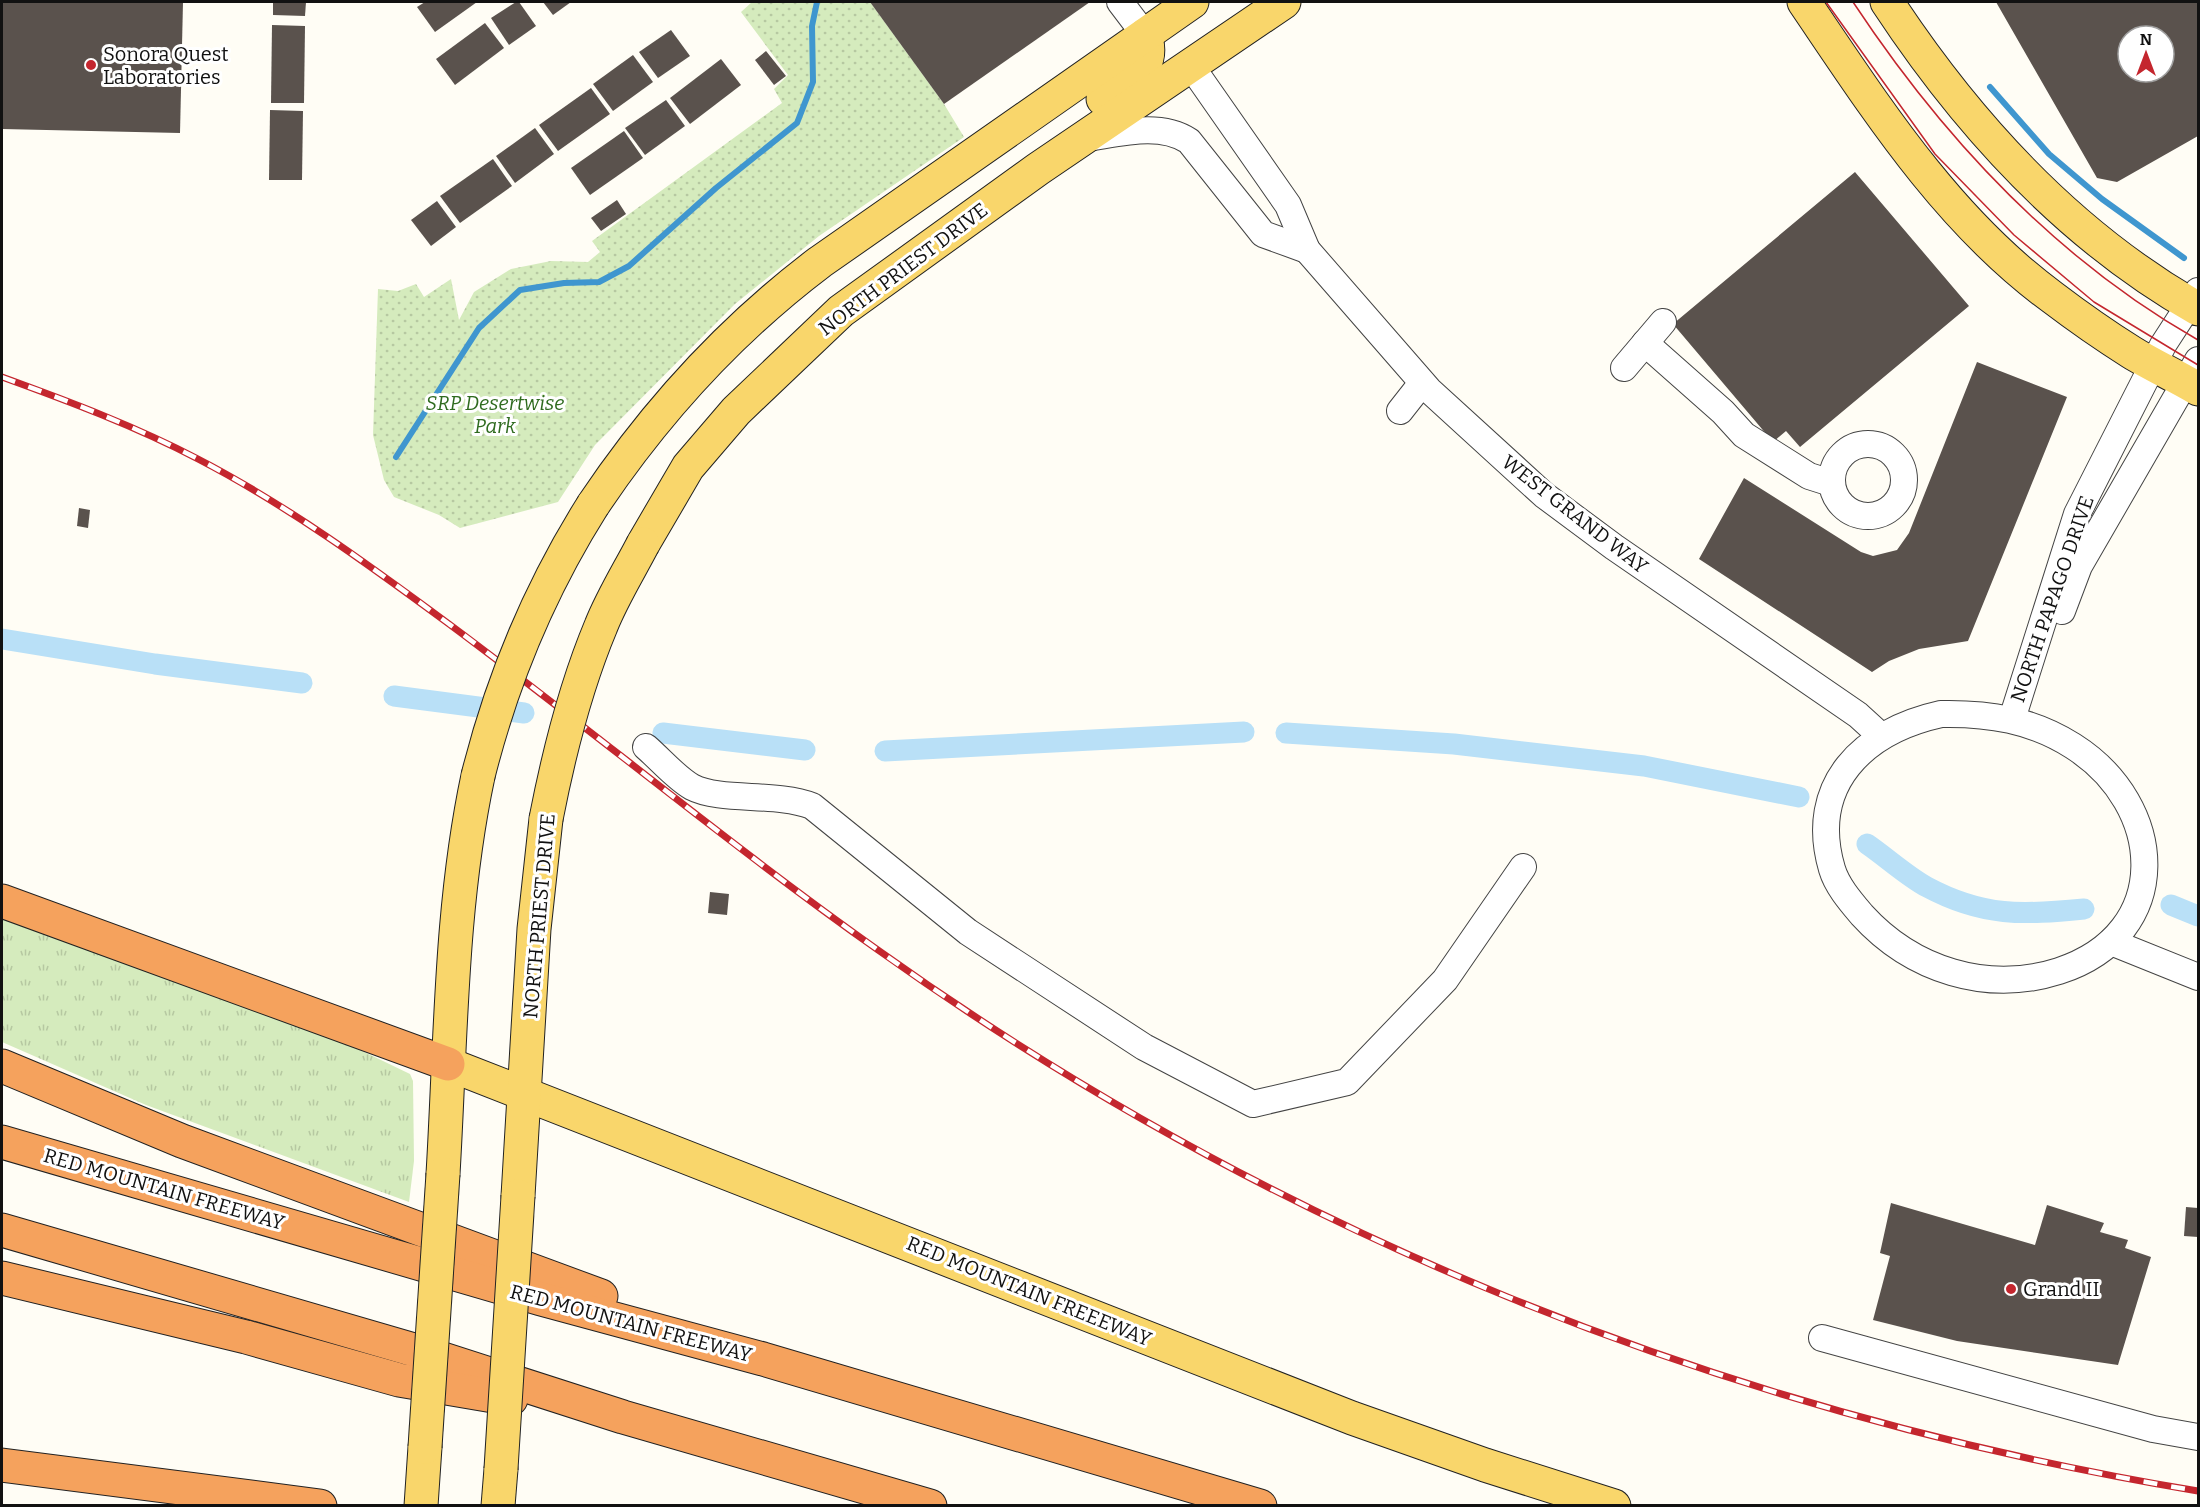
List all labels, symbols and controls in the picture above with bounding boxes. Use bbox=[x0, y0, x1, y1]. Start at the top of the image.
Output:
north arrow bbox=[2116, 24, 2176, 84]
text: N bbox=[2140, 30, 2152, 49]
place label: Sonora Quest Laboratories bbox=[103, 42, 229, 89]
marker: Sonora Quest Laboratories bbox=[84, 58, 98, 72]
street label: NORTH PRIEST DRIVE bbox=[814, 198, 992, 340]
park label: SRP Desertwise Park bbox=[426, 391, 564, 438]
street label: WEST GRAND WAY bbox=[1497, 449, 1653, 579]
street label: NORTH PAPAGO DRIVE bbox=[2005, 493, 2099, 705]
street label: NORTH PRIEST DRIVE bbox=[518, 813, 560, 1019]
street label: RED MOUNTAIN FREEWAY bbox=[41, 1143, 287, 1235]
street label: RED MOUNTAIN FREEEWAY bbox=[903, 1231, 1155, 1351]
place label: Grand II bbox=[2023, 1277, 2100, 1301]
street label: RED MOUNTAIN FREEWAY bbox=[507, 1279, 755, 1367]
marker: Grand II bbox=[2004, 1282, 2018, 1296]

